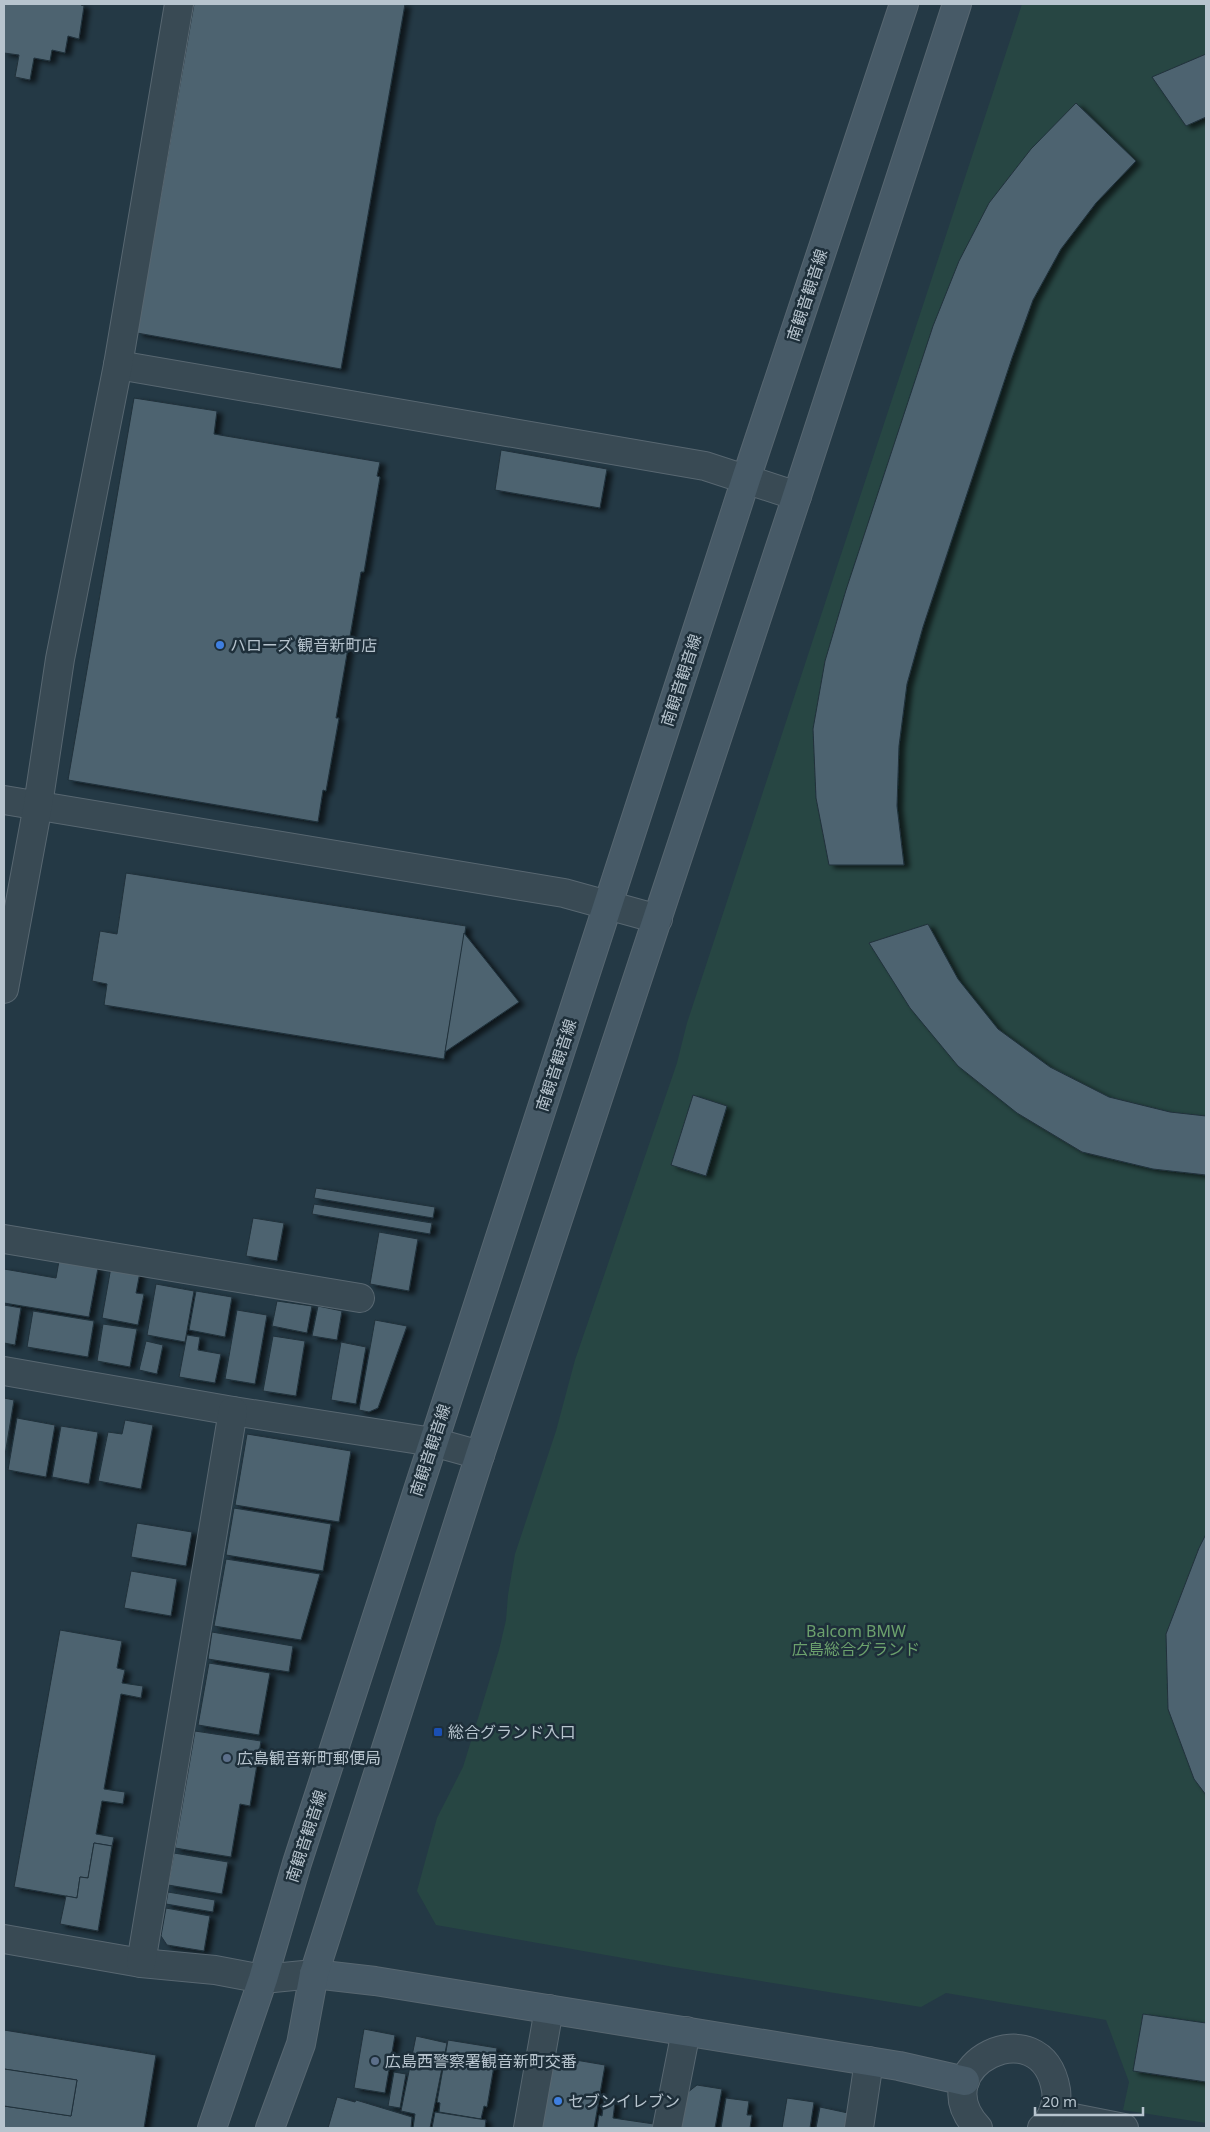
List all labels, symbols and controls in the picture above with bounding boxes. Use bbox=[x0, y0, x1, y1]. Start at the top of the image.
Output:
street label: 南観音観音線 bbox=[782, 246, 832, 344]
street label: 南観音観音線 bbox=[656, 631, 706, 729]
place label: ハローズ 観音新町店 bbox=[230, 634, 377, 656]
marker: ハローズ 観音新町店 bbox=[214, 639, 226, 651]
street label: 南観音観音線 bbox=[531, 1016, 581, 1114]
street label: 南観音観音線 bbox=[405, 1401, 455, 1499]
park label: Balcom BMW 広島総合グランド bbox=[792, 1620, 920, 1660]
place label: 総合グランド入口 bbox=[448, 1721, 576, 1743]
marker: 総合グランド入口 bbox=[432, 1726, 444, 1738]
place label: 広島観音新町郵便局 bbox=[237, 1747, 381, 1769]
marker: 広島観音新町郵便局 bbox=[221, 1752, 233, 1764]
street label: 南観音観音線 bbox=[281, 1787, 331, 1885]
place label: 広島西警察署観音新町交番 bbox=[385, 2050, 577, 2072]
marker: 広島西警察署観音新町交番 bbox=[369, 2055, 381, 2067]
scale bar bbox=[1035, 2084, 1142, 2116]
place label: セブンイレブン bbox=[568, 2090, 680, 2112]
text: 20 m bbox=[1042, 2091, 1077, 2111]
marker: セブンイレブン bbox=[552, 2095, 564, 2107]

